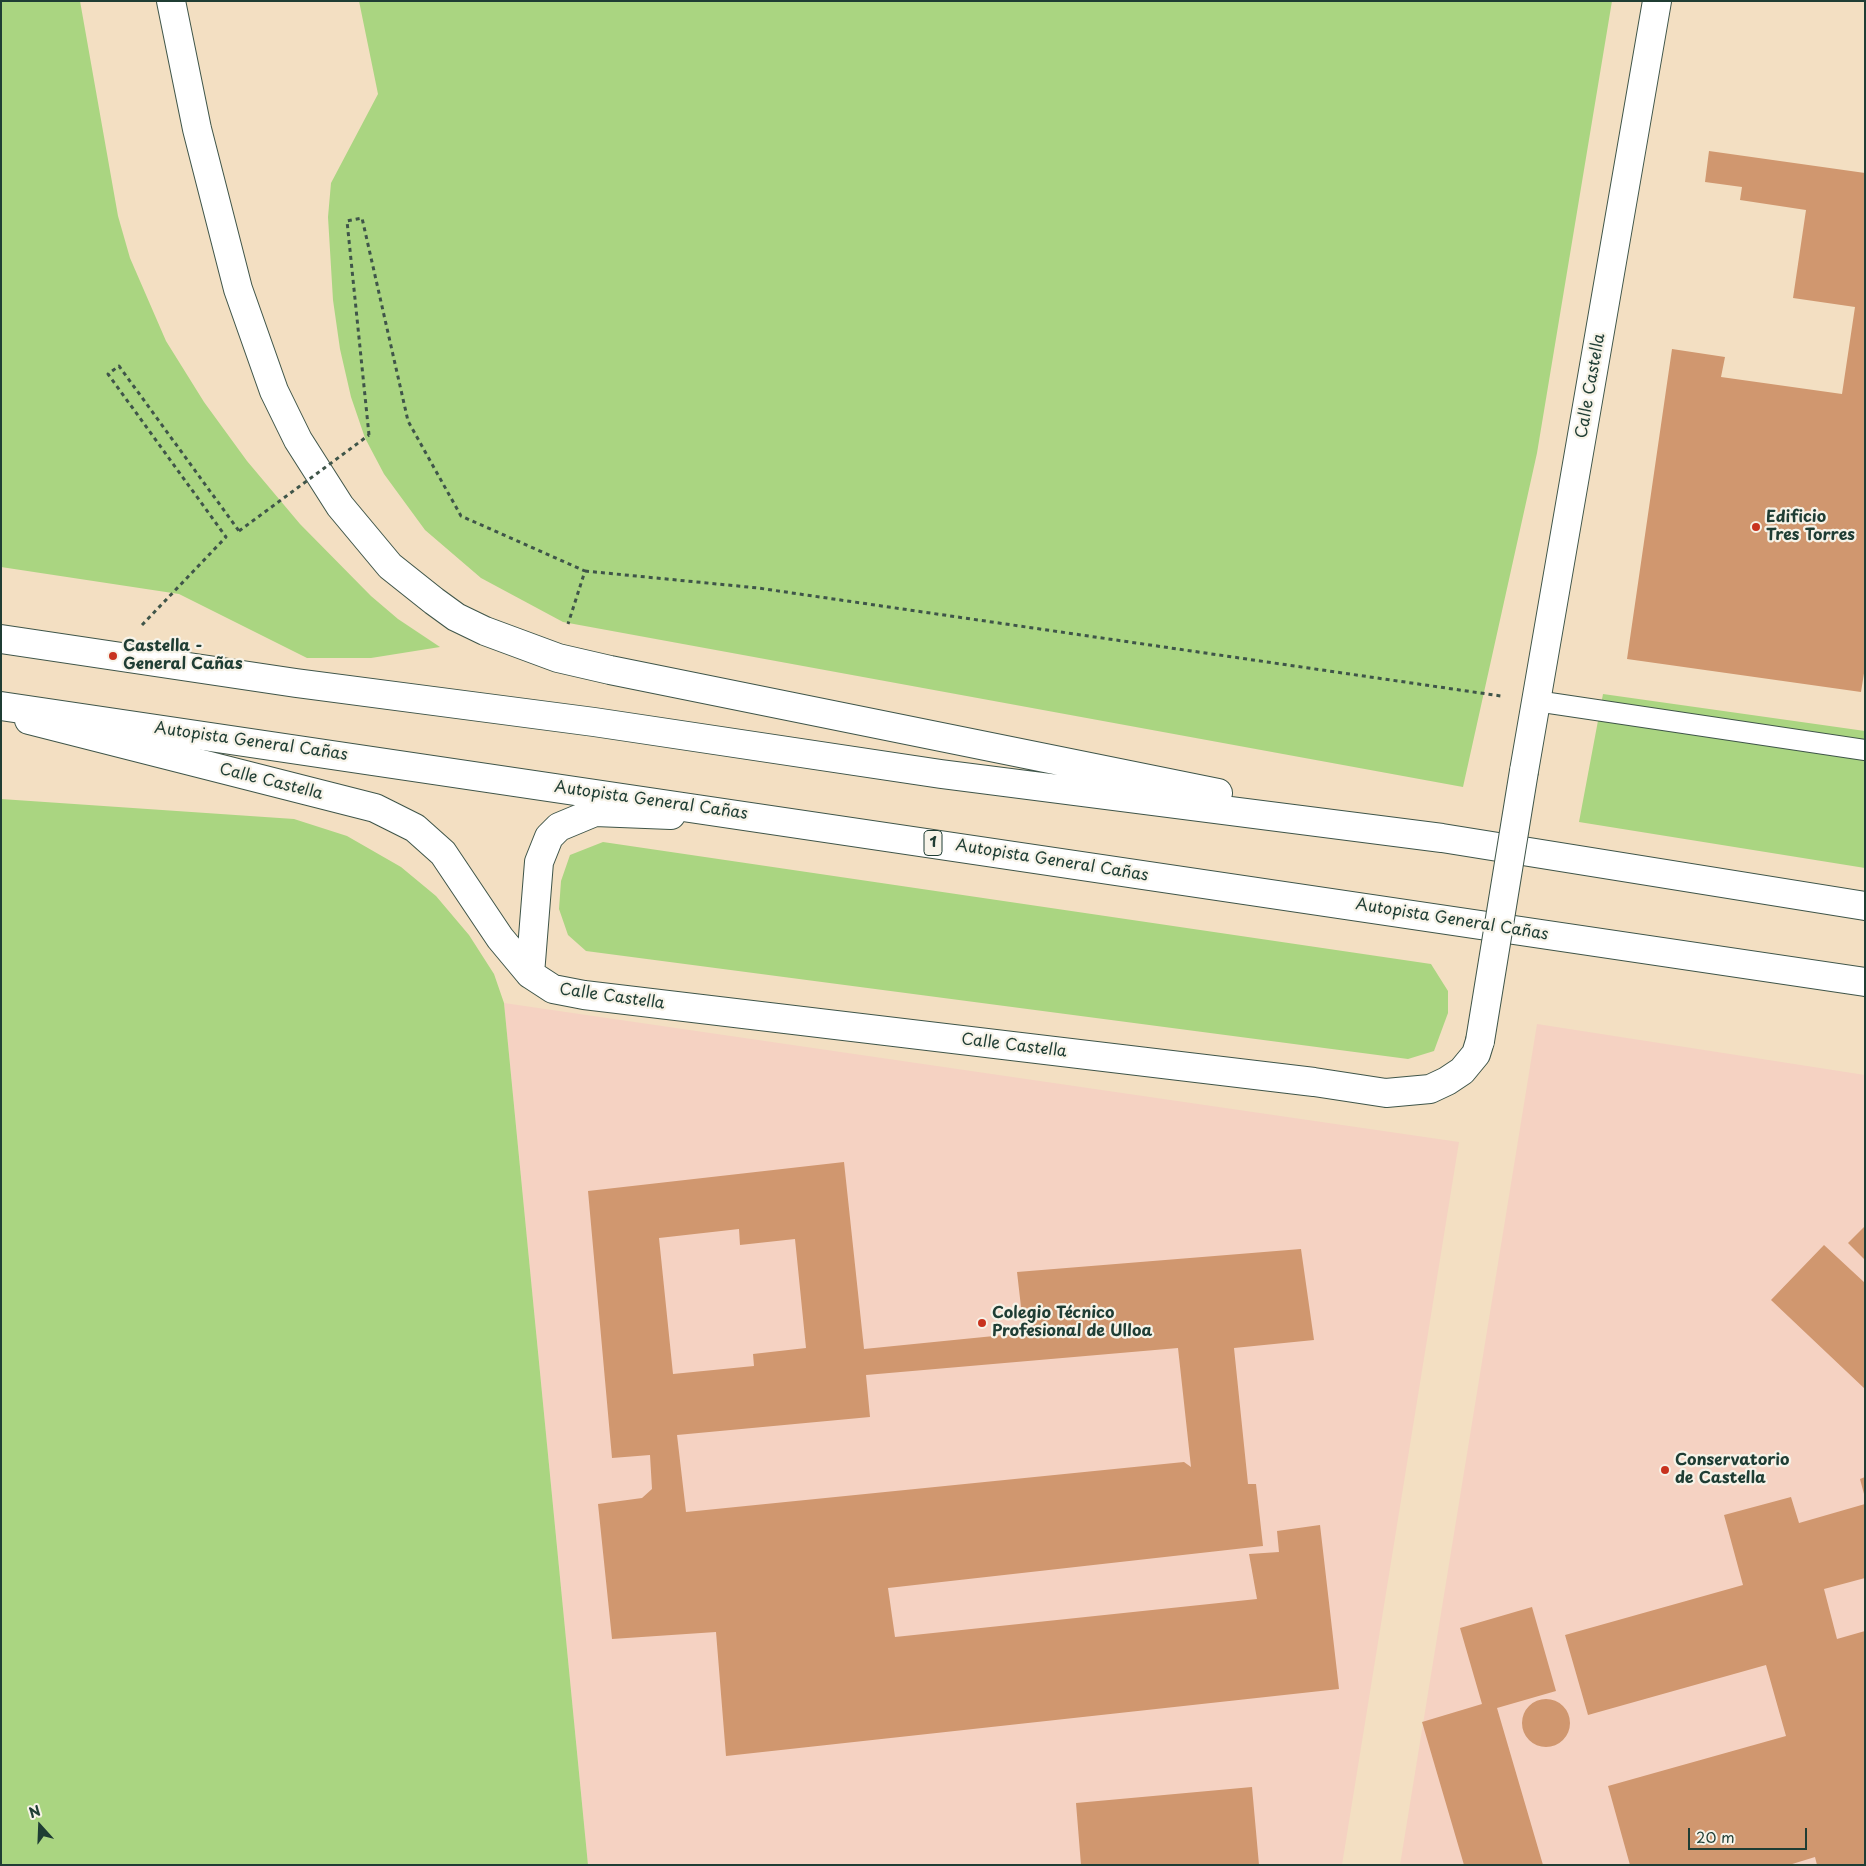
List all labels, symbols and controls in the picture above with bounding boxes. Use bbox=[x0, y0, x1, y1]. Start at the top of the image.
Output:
street label: Calle Castella bbox=[1572, 332, 1610, 440]
place label: Edificio Tres Torres bbox=[1766, 508, 1855, 546]
marker: Edificio Tres Torres bbox=[1750, 521, 1762, 533]
place label: Castella - General Cañas bbox=[123, 637, 243, 675]
marker: Castella - General Cañas bbox=[107, 650, 119, 662]
street label: Autopista General Cañas bbox=[153, 719, 349, 765]
street label: Calle Castella bbox=[217, 760, 325, 804]
street label: Autopista General Cañas bbox=[553, 778, 749, 824]
road number: 1 bbox=[924, 830, 942, 856]
street label: Autopista General Cañas bbox=[954, 836, 1150, 886]
street label: Autopista General Cañas bbox=[1354, 895, 1550, 945]
street label: Calle Castella bbox=[558, 980, 666, 1014]
street label: Calle Castella bbox=[960, 1030, 1068, 1062]
place label: Colegio Técnico Profesional de Ulloa bbox=[992, 1304, 1152, 1342]
marker: Colegio Técnico Profesional de Ulloa bbox=[976, 1317, 988, 1329]
place label: Conservatorio de Castella bbox=[1675, 1451, 1789, 1489]
marker: Conservatorio de Castella bbox=[1659, 1464, 1671, 1476]
text: N bbox=[26, 1800, 44, 1823]
north arrow bbox=[15, 1801, 65, 1851]
scale bar bbox=[1691, 1818, 1810, 1850]
text: 20 m bbox=[1696, 1825, 1735, 1848]

